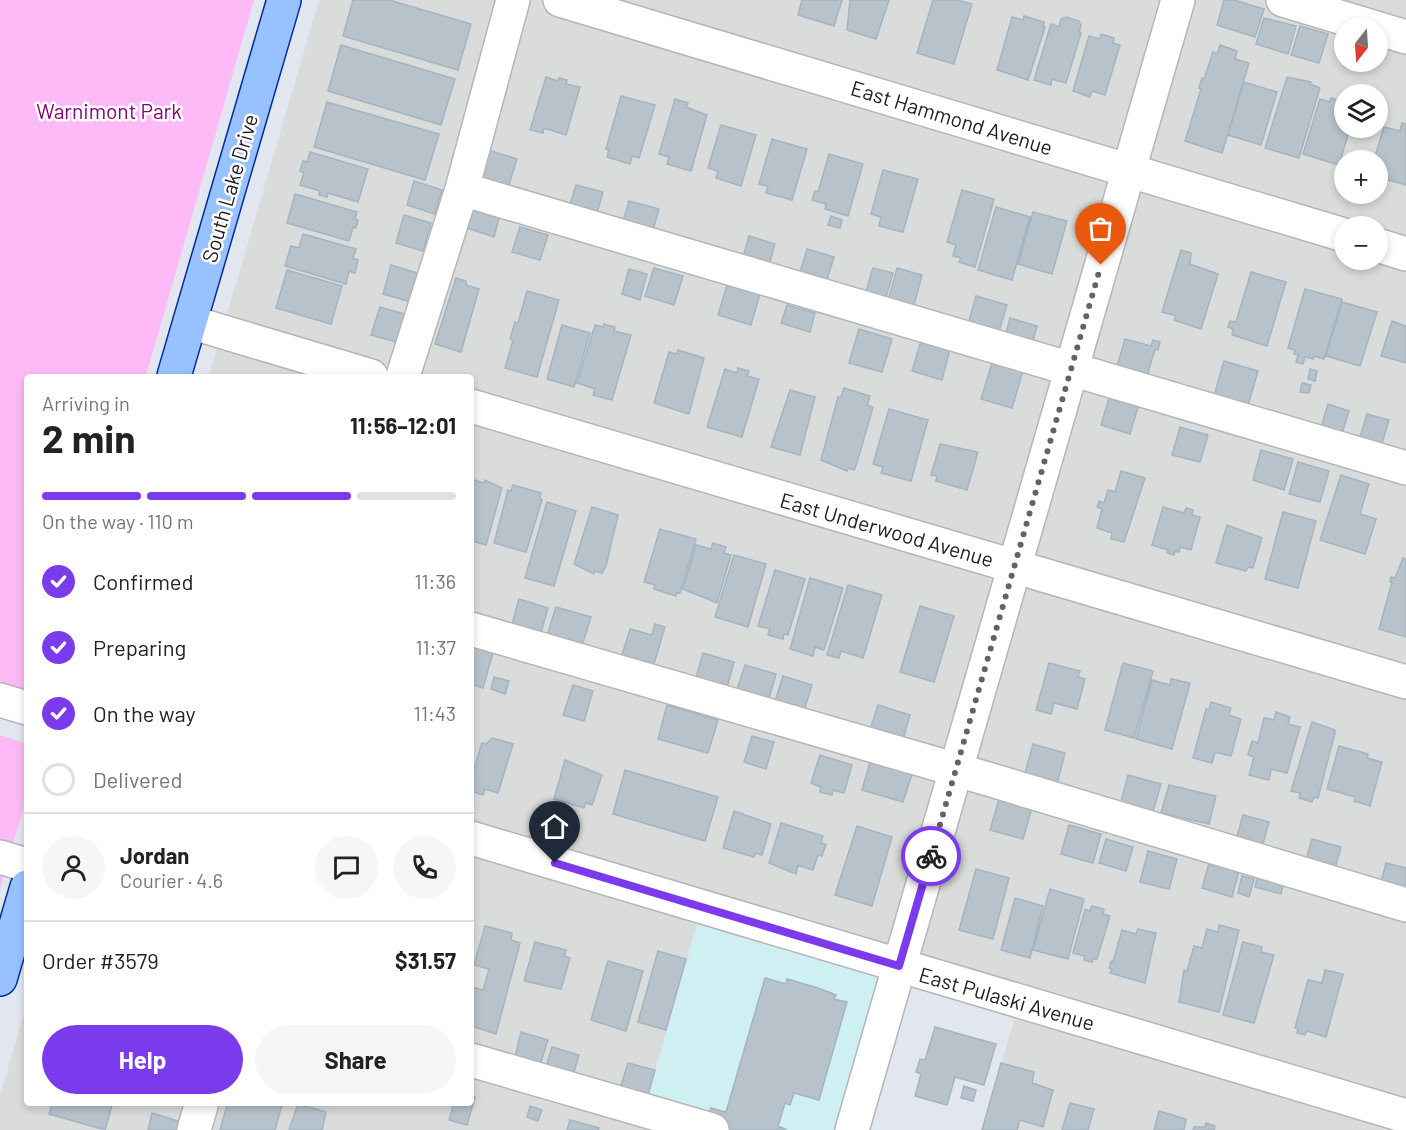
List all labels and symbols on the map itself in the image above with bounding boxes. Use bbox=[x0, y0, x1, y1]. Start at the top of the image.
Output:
north arrow bbox=[1334, 18, 1388, 72]
street label: East Hammond Avenue bbox=[848, 74, 1056, 160]
park label: Warnimont Park bbox=[36, 98, 182, 123]
street label: South Lake Drive bbox=[196, 111, 262, 265]
pin bbox=[1075, 203, 1126, 265]
street label: East Underwood Avenue bbox=[777, 487, 997, 571]
pin bbox=[529, 801, 580, 863]
courier bbox=[901, 826, 961, 886]
street label: East Pulaski Avenue bbox=[916, 961, 1098, 1035]

